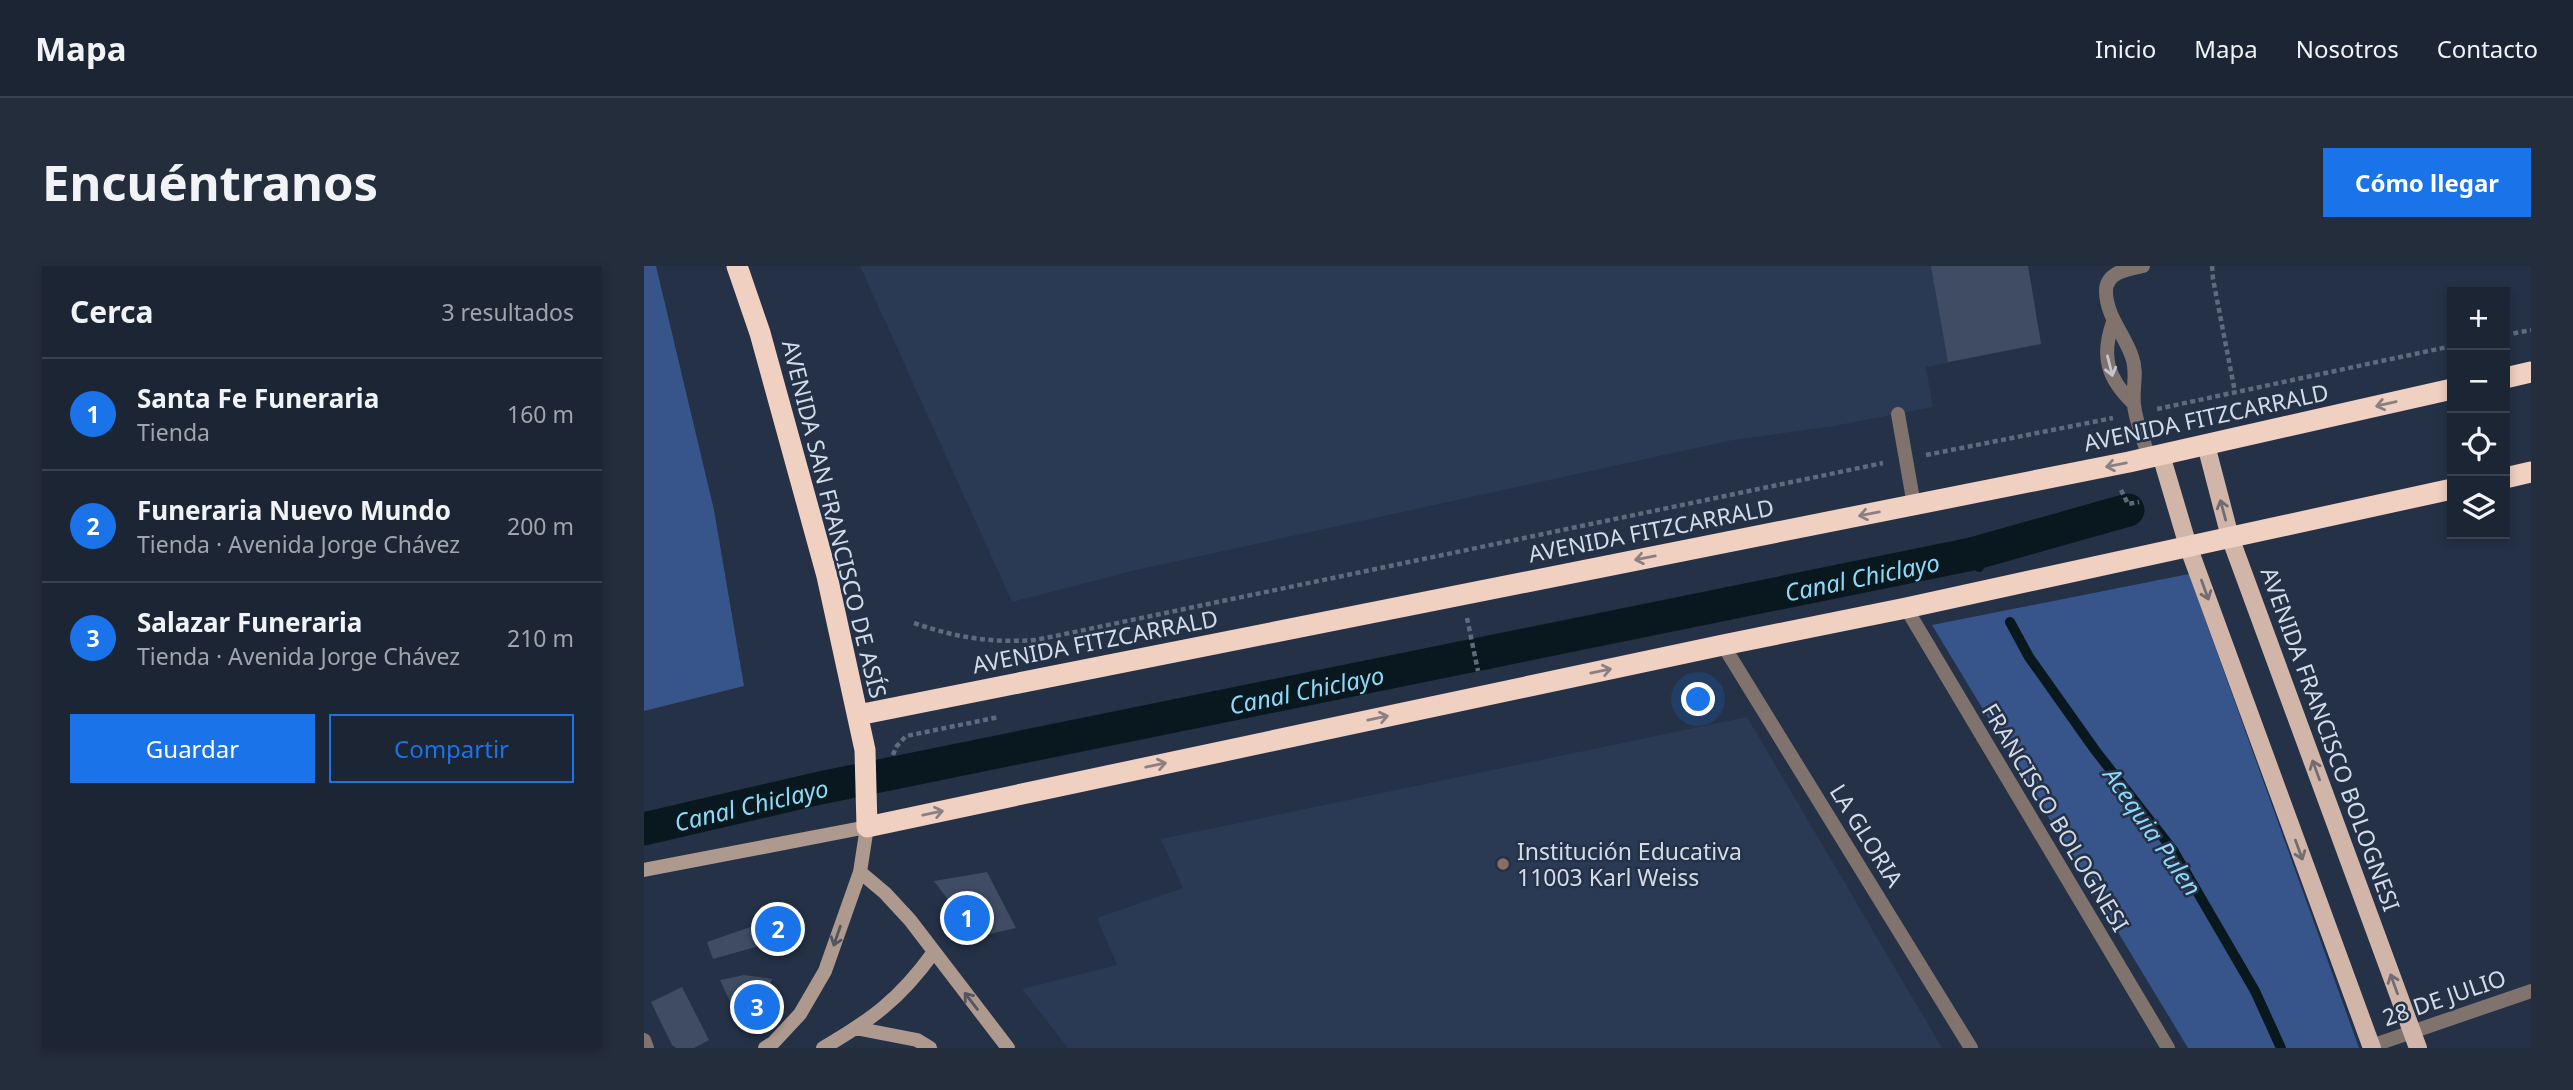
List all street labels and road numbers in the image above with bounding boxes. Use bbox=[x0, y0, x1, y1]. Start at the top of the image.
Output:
street label: AVENIDA SAN FRANCISCO DE ASÍS bbox=[775, 337, 895, 701]
street label: AVENIDA FITZCARRALD bbox=[2081, 375, 2331, 459]
street label: AVENIDA FITZCARRALD bbox=[1525, 490, 1777, 570]
street label: AVENIDA FRANCISCO BOLOGNESI bbox=[2254, 563, 2408, 915]
street label: AVENIDA FITZCARRALD bbox=[969, 601, 1221, 681]
street label: FRANCISCO BOLOGNESI bbox=[1975, 697, 2137, 937]
street label: LA GLORIA bbox=[1823, 777, 1911, 893]
street label: 28 DE JULIO bbox=[2378, 961, 2510, 1033]

